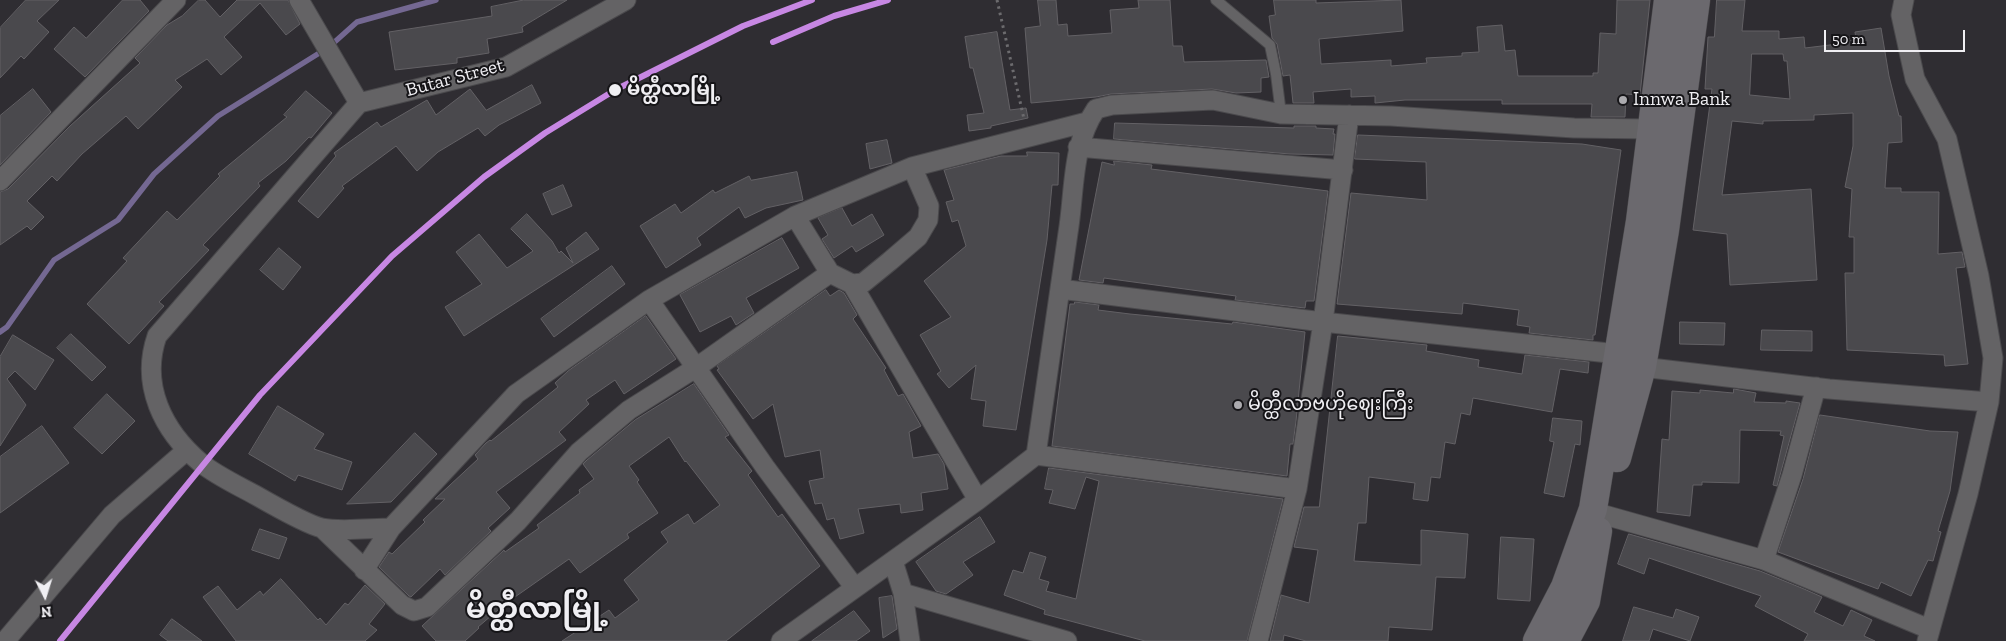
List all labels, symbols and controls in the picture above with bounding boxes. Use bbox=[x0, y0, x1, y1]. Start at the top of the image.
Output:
scale bar bbox=[1826, 20, 1967, 52]
text: 50 m bbox=[1832, 30, 1865, 48]
street label: Butar Street bbox=[403, 54, 507, 102]
place label: မိတ္ထီလာမြို့ bbox=[627, 79, 720, 101]
marker: မိတ္ထီလာမြို့ bbox=[607, 82, 623, 98]
place label: Innwa Bank bbox=[1633, 89, 1730, 111]
marker: Innwa Bank bbox=[1617, 94, 1629, 106]
place label: မိတ္ထီလာဗဟိုဈေးကြီး bbox=[1248, 394, 1414, 416]
marker: မိတ္ထီလာဗဟိုဈေးကြီး bbox=[1232, 399, 1244, 411]
north arrow bbox=[20, 571, 70, 621]
district label: မိတ္ထီလာမြို့ bbox=[466, 593, 608, 627]
text: N bbox=[40, 603, 52, 620]

